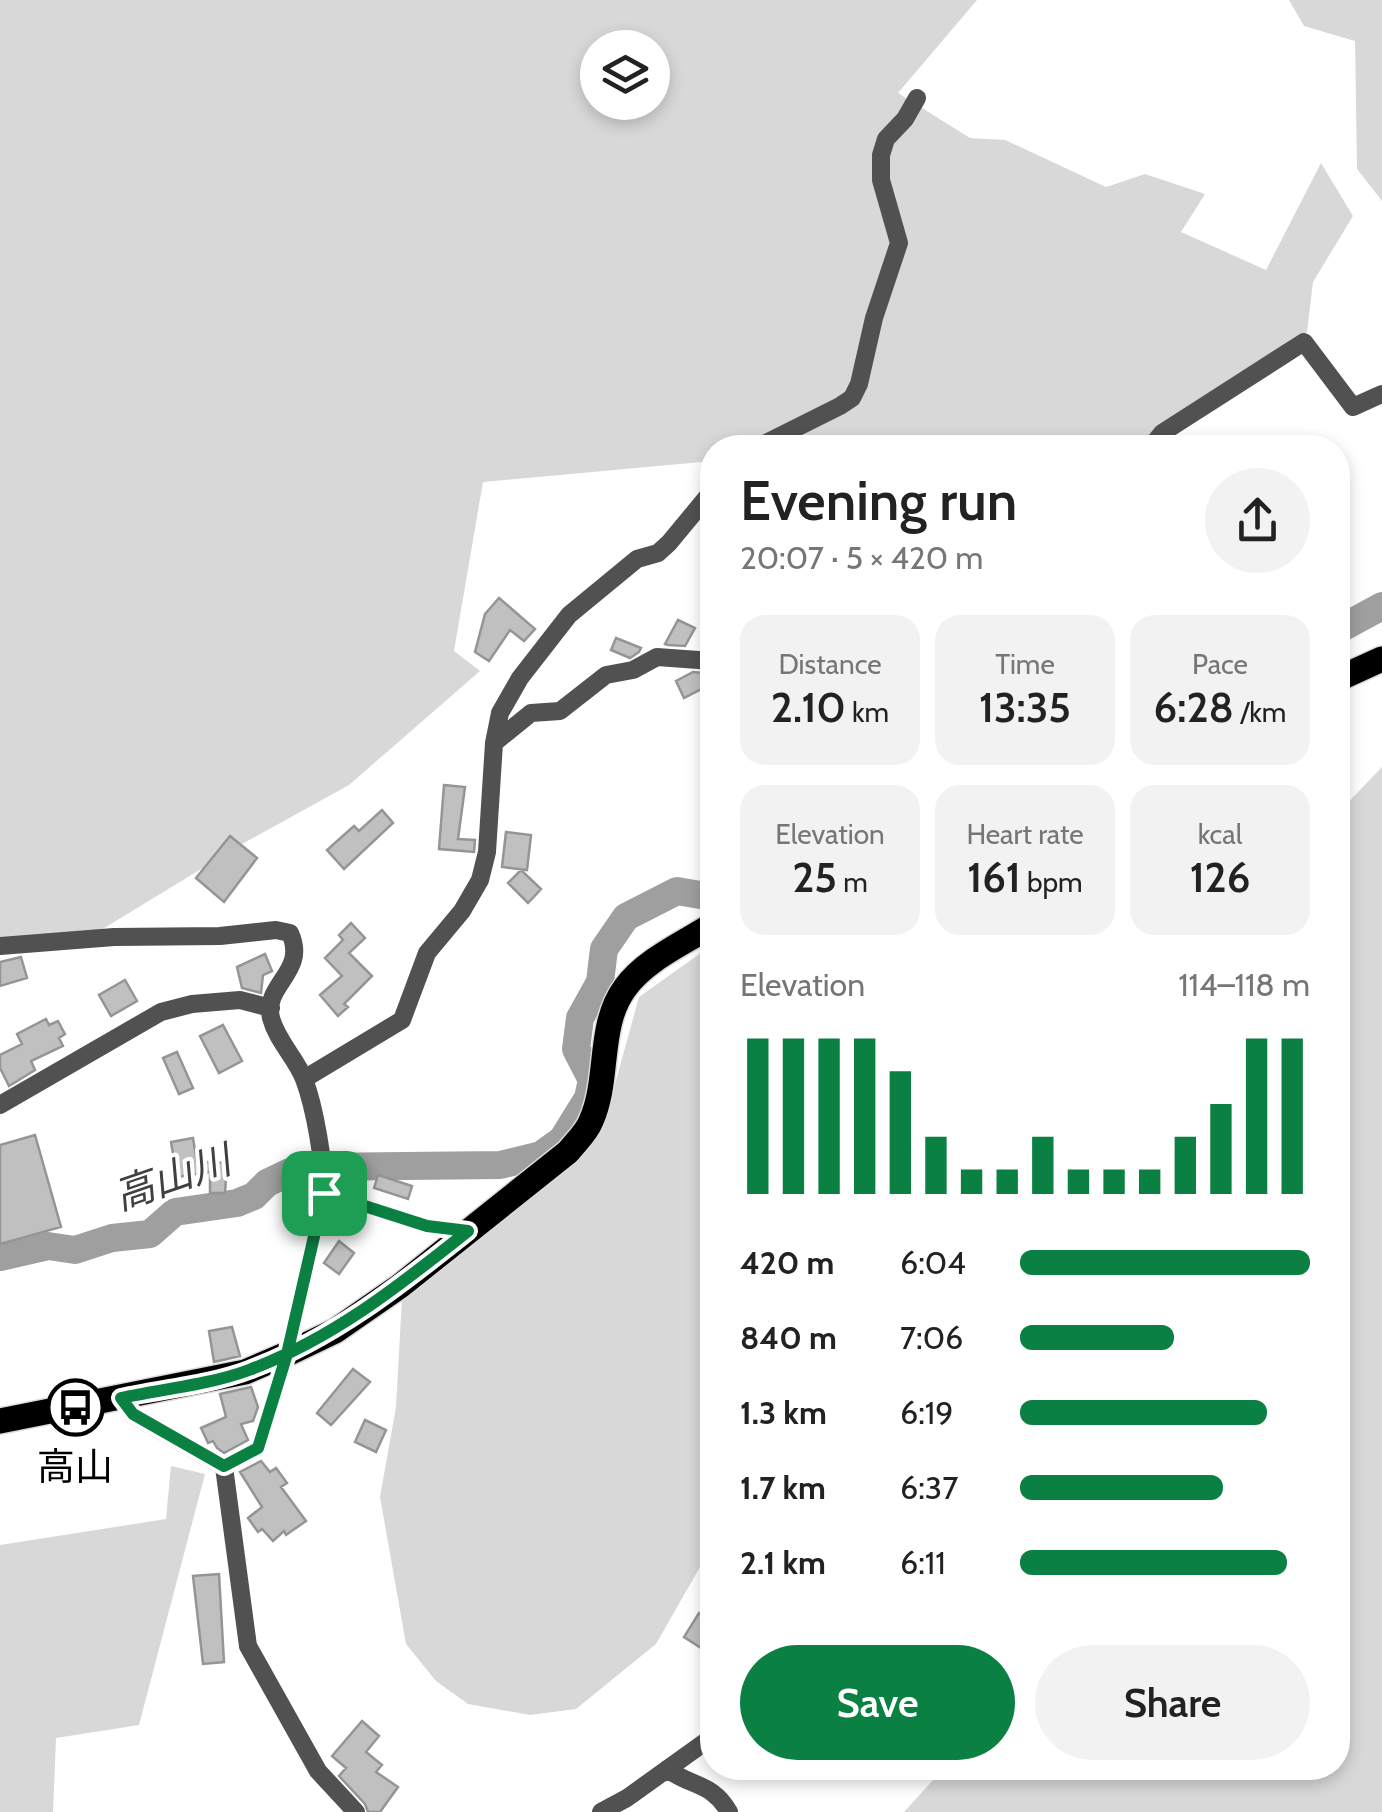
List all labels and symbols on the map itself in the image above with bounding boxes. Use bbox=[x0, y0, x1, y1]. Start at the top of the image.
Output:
water label: 高山川 bbox=[107, 1133, 240, 1220]
pin bbox=[282, 1151, 367, 1236]
bus stop icon: 高山 bbox=[45, 1378, 105, 1438]
place label: 高山 bbox=[37, 1443, 113, 1490]

